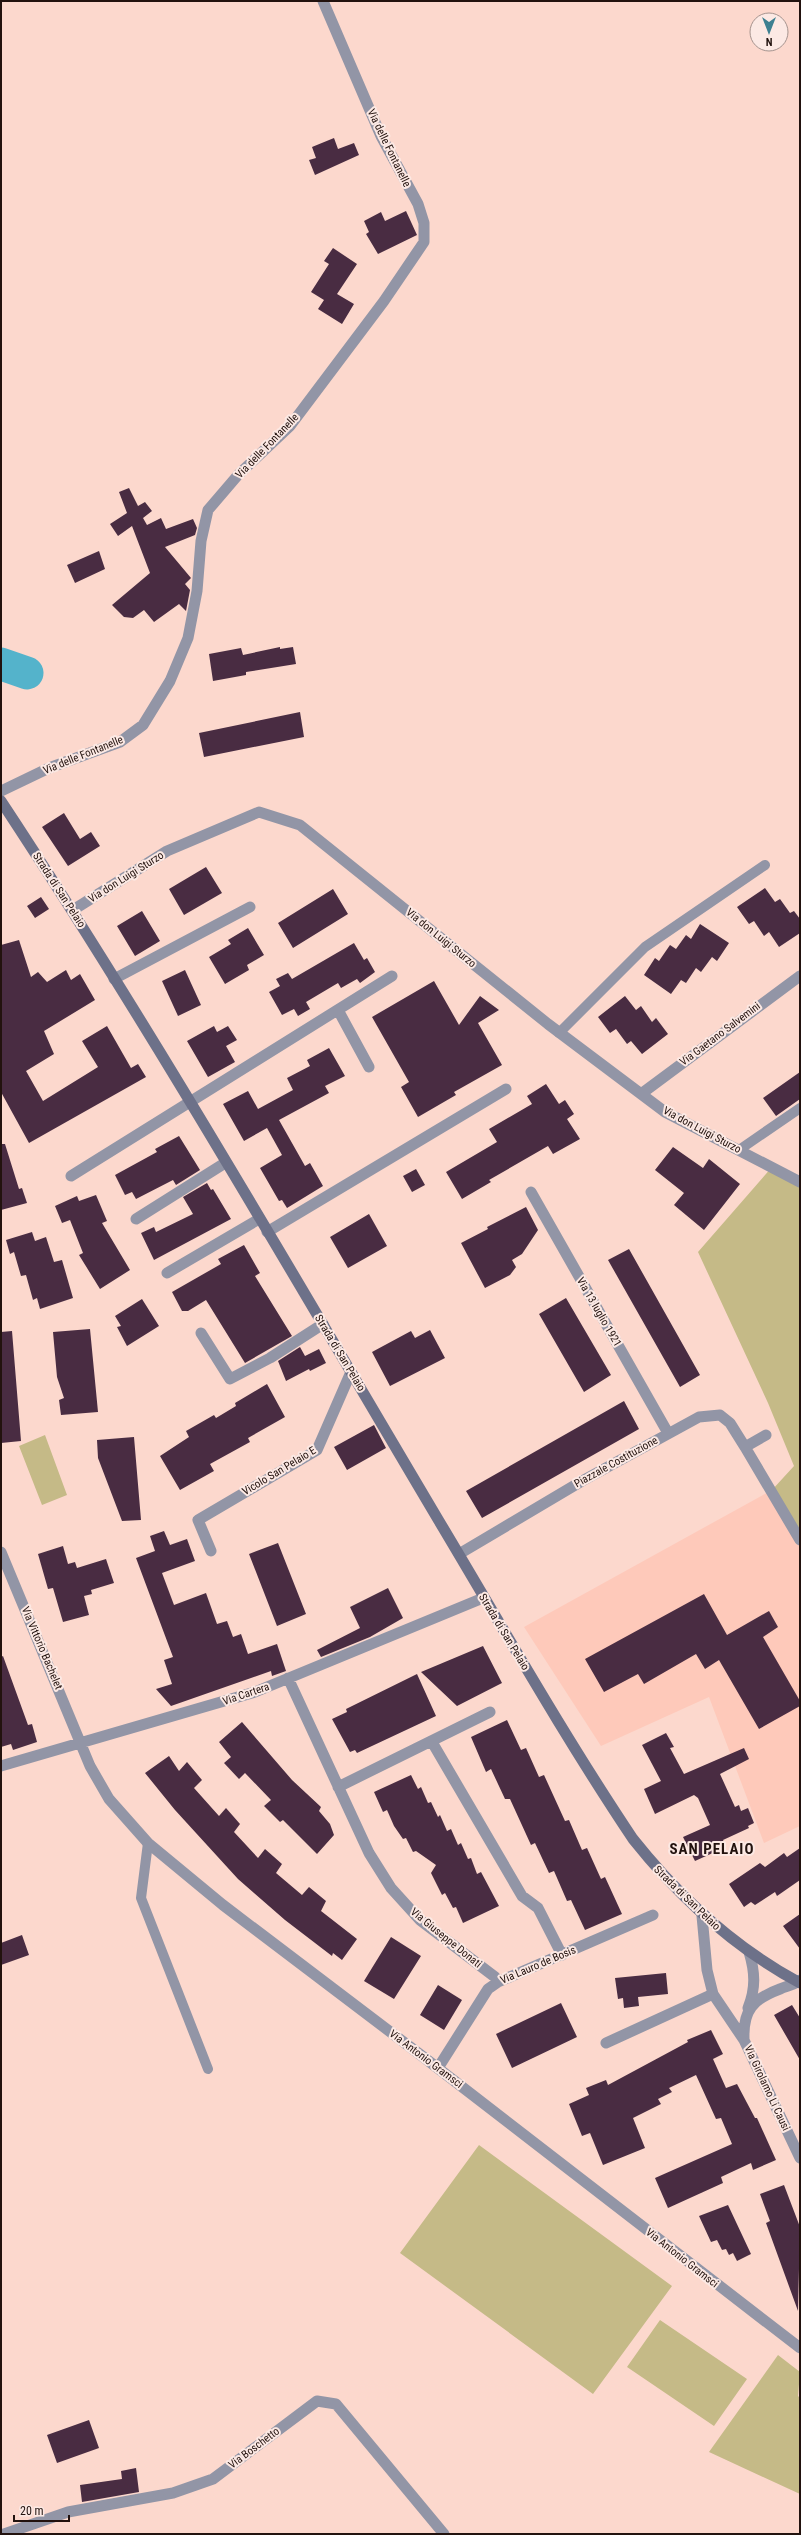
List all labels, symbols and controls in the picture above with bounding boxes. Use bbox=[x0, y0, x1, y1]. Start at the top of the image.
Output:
north arrow bbox=[749, 12, 789, 52]
text: N bbox=[765, 35, 772, 48]
street label: Via delle Fontanelle bbox=[365, 107, 413, 189]
street label: Via delle Fontanelle bbox=[233, 411, 301, 481]
street label: Via delle Fontanelle bbox=[41, 733, 125, 777]
street label: Via don Luigi Sturzo bbox=[86, 848, 167, 905]
street label: Strada di San Pelaio bbox=[30, 850, 88, 930]
street label: Via don Luigi Sturzo bbox=[403, 906, 479, 971]
street label: Via Gaetano Salvemini bbox=[677, 1000, 763, 1068]
street label: Via don Luigi Sturzo bbox=[661, 1104, 744, 1156]
street label: Via 13 luglio 1921 bbox=[574, 1275, 624, 1349]
street label: Strada di San Pelaio bbox=[312, 1312, 368, 1394]
street label: Piazzale Costituzione bbox=[572, 1434, 660, 1490]
street label: Vicolo San Pelaio E bbox=[240, 1444, 319, 1498]
street label: Strada di San Pelaio bbox=[476, 1591, 532, 1673]
street label: Via Vittorio Bachelet bbox=[19, 1605, 65, 1691]
street label: Via Cartera bbox=[221, 1680, 271, 1708]
district label: SAN PELAIO bbox=[670, 1840, 754, 1858]
street label: Strada di San Pelaio bbox=[651, 1863, 723, 1933]
street label: Via Giuseppe Donati bbox=[408, 1905, 484, 1971]
street label: Via Lauro de Bosis bbox=[498, 1943, 578, 1987]
street label: Via Antonio Gramsci bbox=[387, 2027, 465, 2091]
street label: Via Girolamo Li Causi bbox=[741, 2043, 793, 2133]
street label: Via Antonio Gramsci bbox=[643, 2226, 721, 2290]
street label: Via Boschetto bbox=[226, 2424, 282, 2471]
scale bar bbox=[14, 2497, 69, 2523]
text: 20 m bbox=[20, 2504, 44, 2518]

